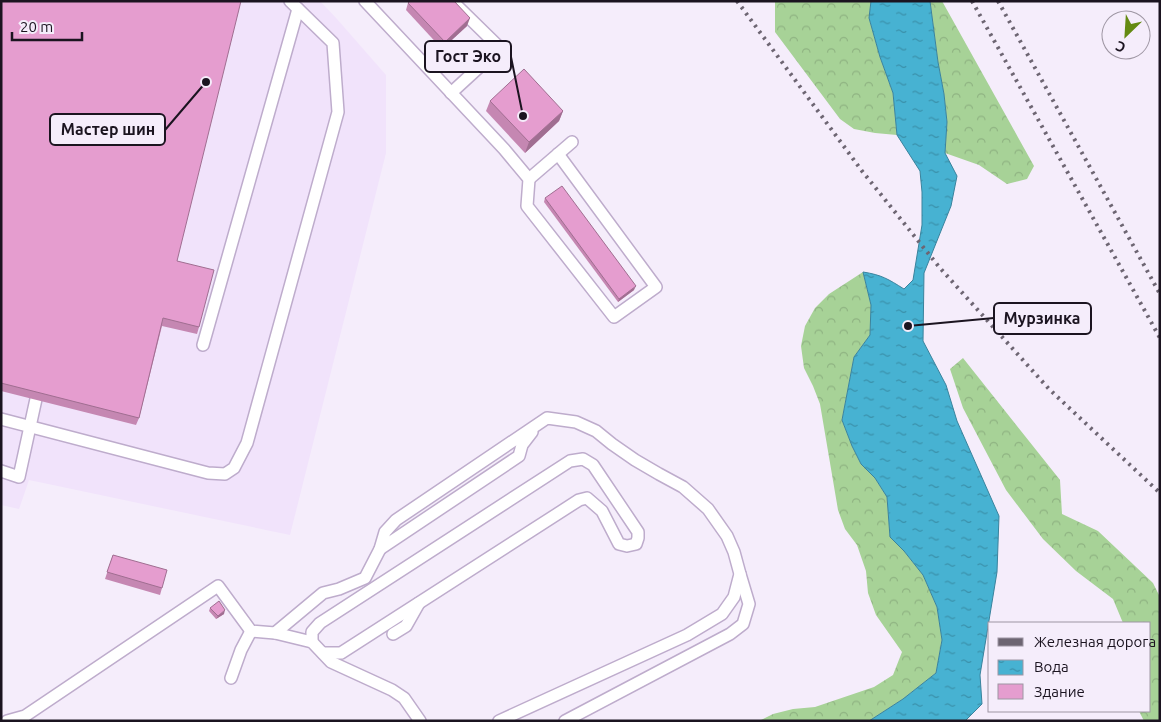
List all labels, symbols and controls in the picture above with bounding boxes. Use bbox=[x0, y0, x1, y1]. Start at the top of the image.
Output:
scale bar bbox=[12, 10, 82, 42]
north arrow bbox=[1101, 10, 1151, 60]
text: 20 m bbox=[20, 18, 53, 35]
text: С bbox=[1113, 38, 1128, 56]
callout: Гост Эко bbox=[425, 41, 511, 72]
text: Гост Эко bbox=[435, 47, 501, 65]
callout: Мастер шин bbox=[50, 114, 165, 145]
text: Мастер шин bbox=[61, 120, 155, 138]
callout: Мурзинка bbox=[994, 303, 1091, 334]
text: Мурзинка bbox=[1003, 309, 1081, 327]
legend bbox=[988, 622, 1151, 712]
text: Железная дорога bbox=[1034, 633, 1156, 650]
text: Вода bbox=[1034, 658, 1069, 675]
text: Здание bbox=[1034, 683, 1085, 700]

